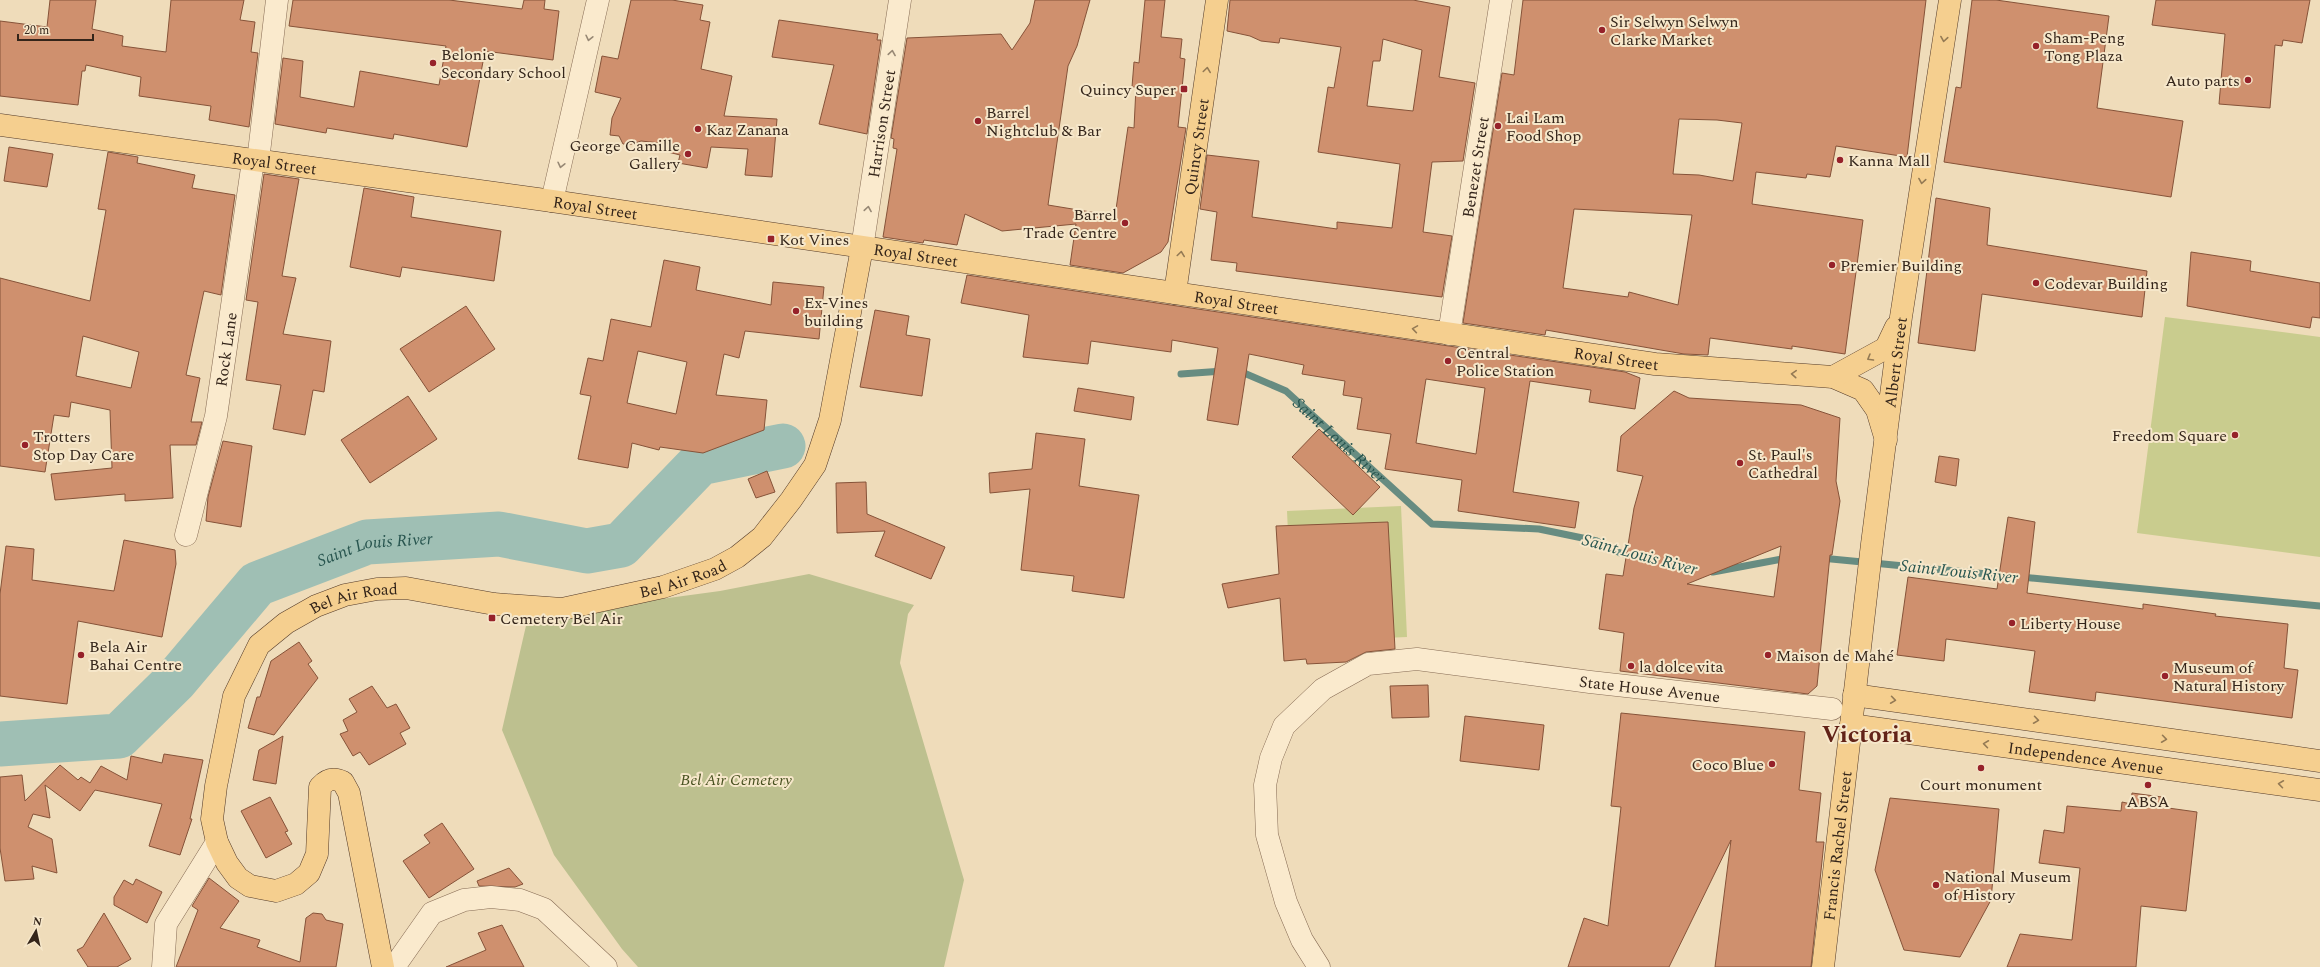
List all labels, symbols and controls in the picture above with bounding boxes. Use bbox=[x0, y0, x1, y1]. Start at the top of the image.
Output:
place label: Sir Selwyn Selwyn Clarke Market bbox=[1610, 10, 1738, 52]
scale bar bbox=[18, 16, 93, 42]
text: 20 m bbox=[24, 21, 49, 40]
marker: Sir Selwyn Selwyn Clarke Market bbox=[1597, 25, 1607, 35]
place label: Sham-Peng Tong Plaza bbox=[2044, 26, 2125, 68]
one-way arrow bbox=[586, 35, 594, 41]
one-way arrow bbox=[1940, 35, 1949, 42]
marker: Sham-Peng Tong Plaza bbox=[2031, 41, 2041, 51]
place label: Belonie Secondary School bbox=[441, 43, 566, 85]
one-way arrow bbox=[887, 50, 896, 56]
marker: Belonie Secondary School bbox=[428, 58, 438, 68]
street label: Harrison Street bbox=[862, 67, 902, 180]
one-way arrow bbox=[1202, 67, 1211, 73]
place label: Auto parts bbox=[2165, 69, 2240, 93]
marker: Auto parts bbox=[2243, 75, 2253, 85]
place label: Quincy Super bbox=[1080, 78, 1176, 102]
marker: Quincy Super bbox=[1179, 84, 1189, 94]
street label: Quincy Street bbox=[1178, 96, 1216, 197]
place label: Barrel Nightclub & Bar bbox=[986, 101, 1101, 143]
place label: Lai Lam Food Shop bbox=[1506, 106, 1581, 148]
street label: Benezet Street bbox=[1456, 114, 1496, 220]
marker: Barrel Nightclub & Bar bbox=[973, 116, 983, 126]
place label: Kaz Zanana bbox=[706, 118, 789, 142]
marker: Lai Lam Food Shop bbox=[1493, 121, 1503, 131]
marker: Kaz Zanana bbox=[693, 124, 703, 134]
place label: George Camille Gallery bbox=[569, 134, 681, 176]
street label: Royal Street bbox=[230, 146, 319, 182]
marker: George Camille Gallery bbox=[683, 149, 693, 159]
place label: Kanna Mall bbox=[1848, 149, 1930, 173]
marker: Kanna Mall bbox=[1835, 155, 1845, 165]
one-way arrow bbox=[557, 162, 565, 168]
one-way arrow bbox=[1918, 178, 1927, 184]
street label: Royal Street bbox=[551, 190, 639, 227]
place label: Barrel Trade Centre bbox=[1023, 203, 1117, 245]
one-way arrow bbox=[863, 206, 872, 212]
marker: Barrel Trade Centre bbox=[1120, 218, 1130, 228]
place label: Kot Vines bbox=[779, 228, 849, 252]
marker: Kot Vines bbox=[766, 234, 776, 244]
street label: Royal Street bbox=[872, 238, 960, 274]
one-way arrow bbox=[1176, 251, 1185, 257]
place label: Premier Building bbox=[1840, 254, 1962, 278]
marker: Premier Building bbox=[1827, 260, 1837, 270]
place label: Codevar Building bbox=[2044, 272, 2168, 296]
marker: Codevar Building bbox=[2031, 278, 2041, 288]
street label: Royal Street bbox=[1192, 285, 1281, 321]
place label: Ex-Vines building bbox=[804, 291, 868, 333]
marker: Ex-Vines building bbox=[791, 306, 801, 316]
street label: Rock Lane bbox=[209, 311, 244, 388]
street label: Albert Street bbox=[1879, 315, 1914, 409]
one-way arrow bbox=[1412, 325, 1418, 334]
place label: Central Police Station bbox=[1456, 341, 1554, 383]
street label: Royal Street bbox=[1572, 341, 1660, 377]
one-way arrow bbox=[1867, 353, 1874, 360]
marker: Central Police Station bbox=[1443, 356, 1453, 366]
one-way arrow bbox=[1791, 370, 1797, 379]
water label: Saint Louis River bbox=[1287, 391, 1392, 490]
place label: Freedom Square bbox=[2112, 424, 2227, 448]
place label: Trotters Stop Day Care bbox=[33, 425, 134, 467]
marker: Freedom Square bbox=[2230, 430, 2240, 440]
marker: Trotters Stop Day Care bbox=[20, 440, 30, 450]
place label: St. Paul's Cathedral bbox=[1748, 443, 1818, 485]
marker: St. Paul's Cathedral bbox=[1735, 458, 1745, 468]
water label: Saint Louis River bbox=[313, 526, 434, 574]
water label: Saint Louis River bbox=[1579, 527, 1700, 583]
water label: Saint Louis River bbox=[1899, 553, 2019, 591]
street label: Bel Air Road bbox=[637, 554, 731, 605]
street label: Bel Air Road bbox=[305, 577, 398, 620]
place label: Cemetery Bel Air bbox=[500, 607, 623, 631]
place label: Liberty House bbox=[2020, 612, 2121, 636]
marker: Cemetery Bel Air bbox=[487, 613, 497, 623]
marker: Liberty House bbox=[2007, 618, 2017, 628]
place label: Bela Air Bahai Centre bbox=[89, 635, 182, 677]
place label: Maison de Mahé bbox=[1776, 644, 1894, 668]
marker: Bela Air Bahai Centre bbox=[76, 650, 86, 660]
marker: Maison de Mahé bbox=[1763, 650, 1773, 660]
place label: la dolce vita bbox=[1639, 655, 1724, 679]
place label: Museum of Natural History bbox=[2173, 656, 2285, 698]
marker: la dolce vita bbox=[1626, 661, 1636, 671]
street label: State House Avenue bbox=[1577, 670, 1721, 709]
marker: Museum of Natural History bbox=[2160, 671, 2170, 681]
one-way arrow bbox=[1890, 695, 1896, 704]
one-way arrow bbox=[2033, 715, 2039, 724]
district label: Victoria bbox=[1822, 717, 1913, 753]
one-way arrow bbox=[2161, 734, 2167, 743]
street label: Independence Avenue bbox=[2006, 736, 2165, 781]
one-way arrow bbox=[1983, 740, 1989, 749]
place label: Coco Blue bbox=[1692, 753, 1764, 777]
marker: Coco Blue bbox=[1767, 759, 1777, 769]
marker: Court monument bbox=[1976, 763, 1986, 773]
park label: Bel Air Cemetery bbox=[680, 768, 792, 792]
street label: Francis Rachel Street bbox=[1817, 769, 1859, 922]
place label: Court monument bbox=[1920, 773, 2043, 797]
marker: ABSA bbox=[2143, 780, 2153, 790]
one-way arrow bbox=[2278, 780, 2284, 789]
place label: ABSA bbox=[2127, 790, 2169, 814]
place label: National Museum of History bbox=[1944, 865, 2071, 907]
marker: National Museum of History bbox=[1931, 880, 1941, 890]
north arrow bbox=[16, 911, 56, 951]
text: N bbox=[32, 913, 43, 931]

